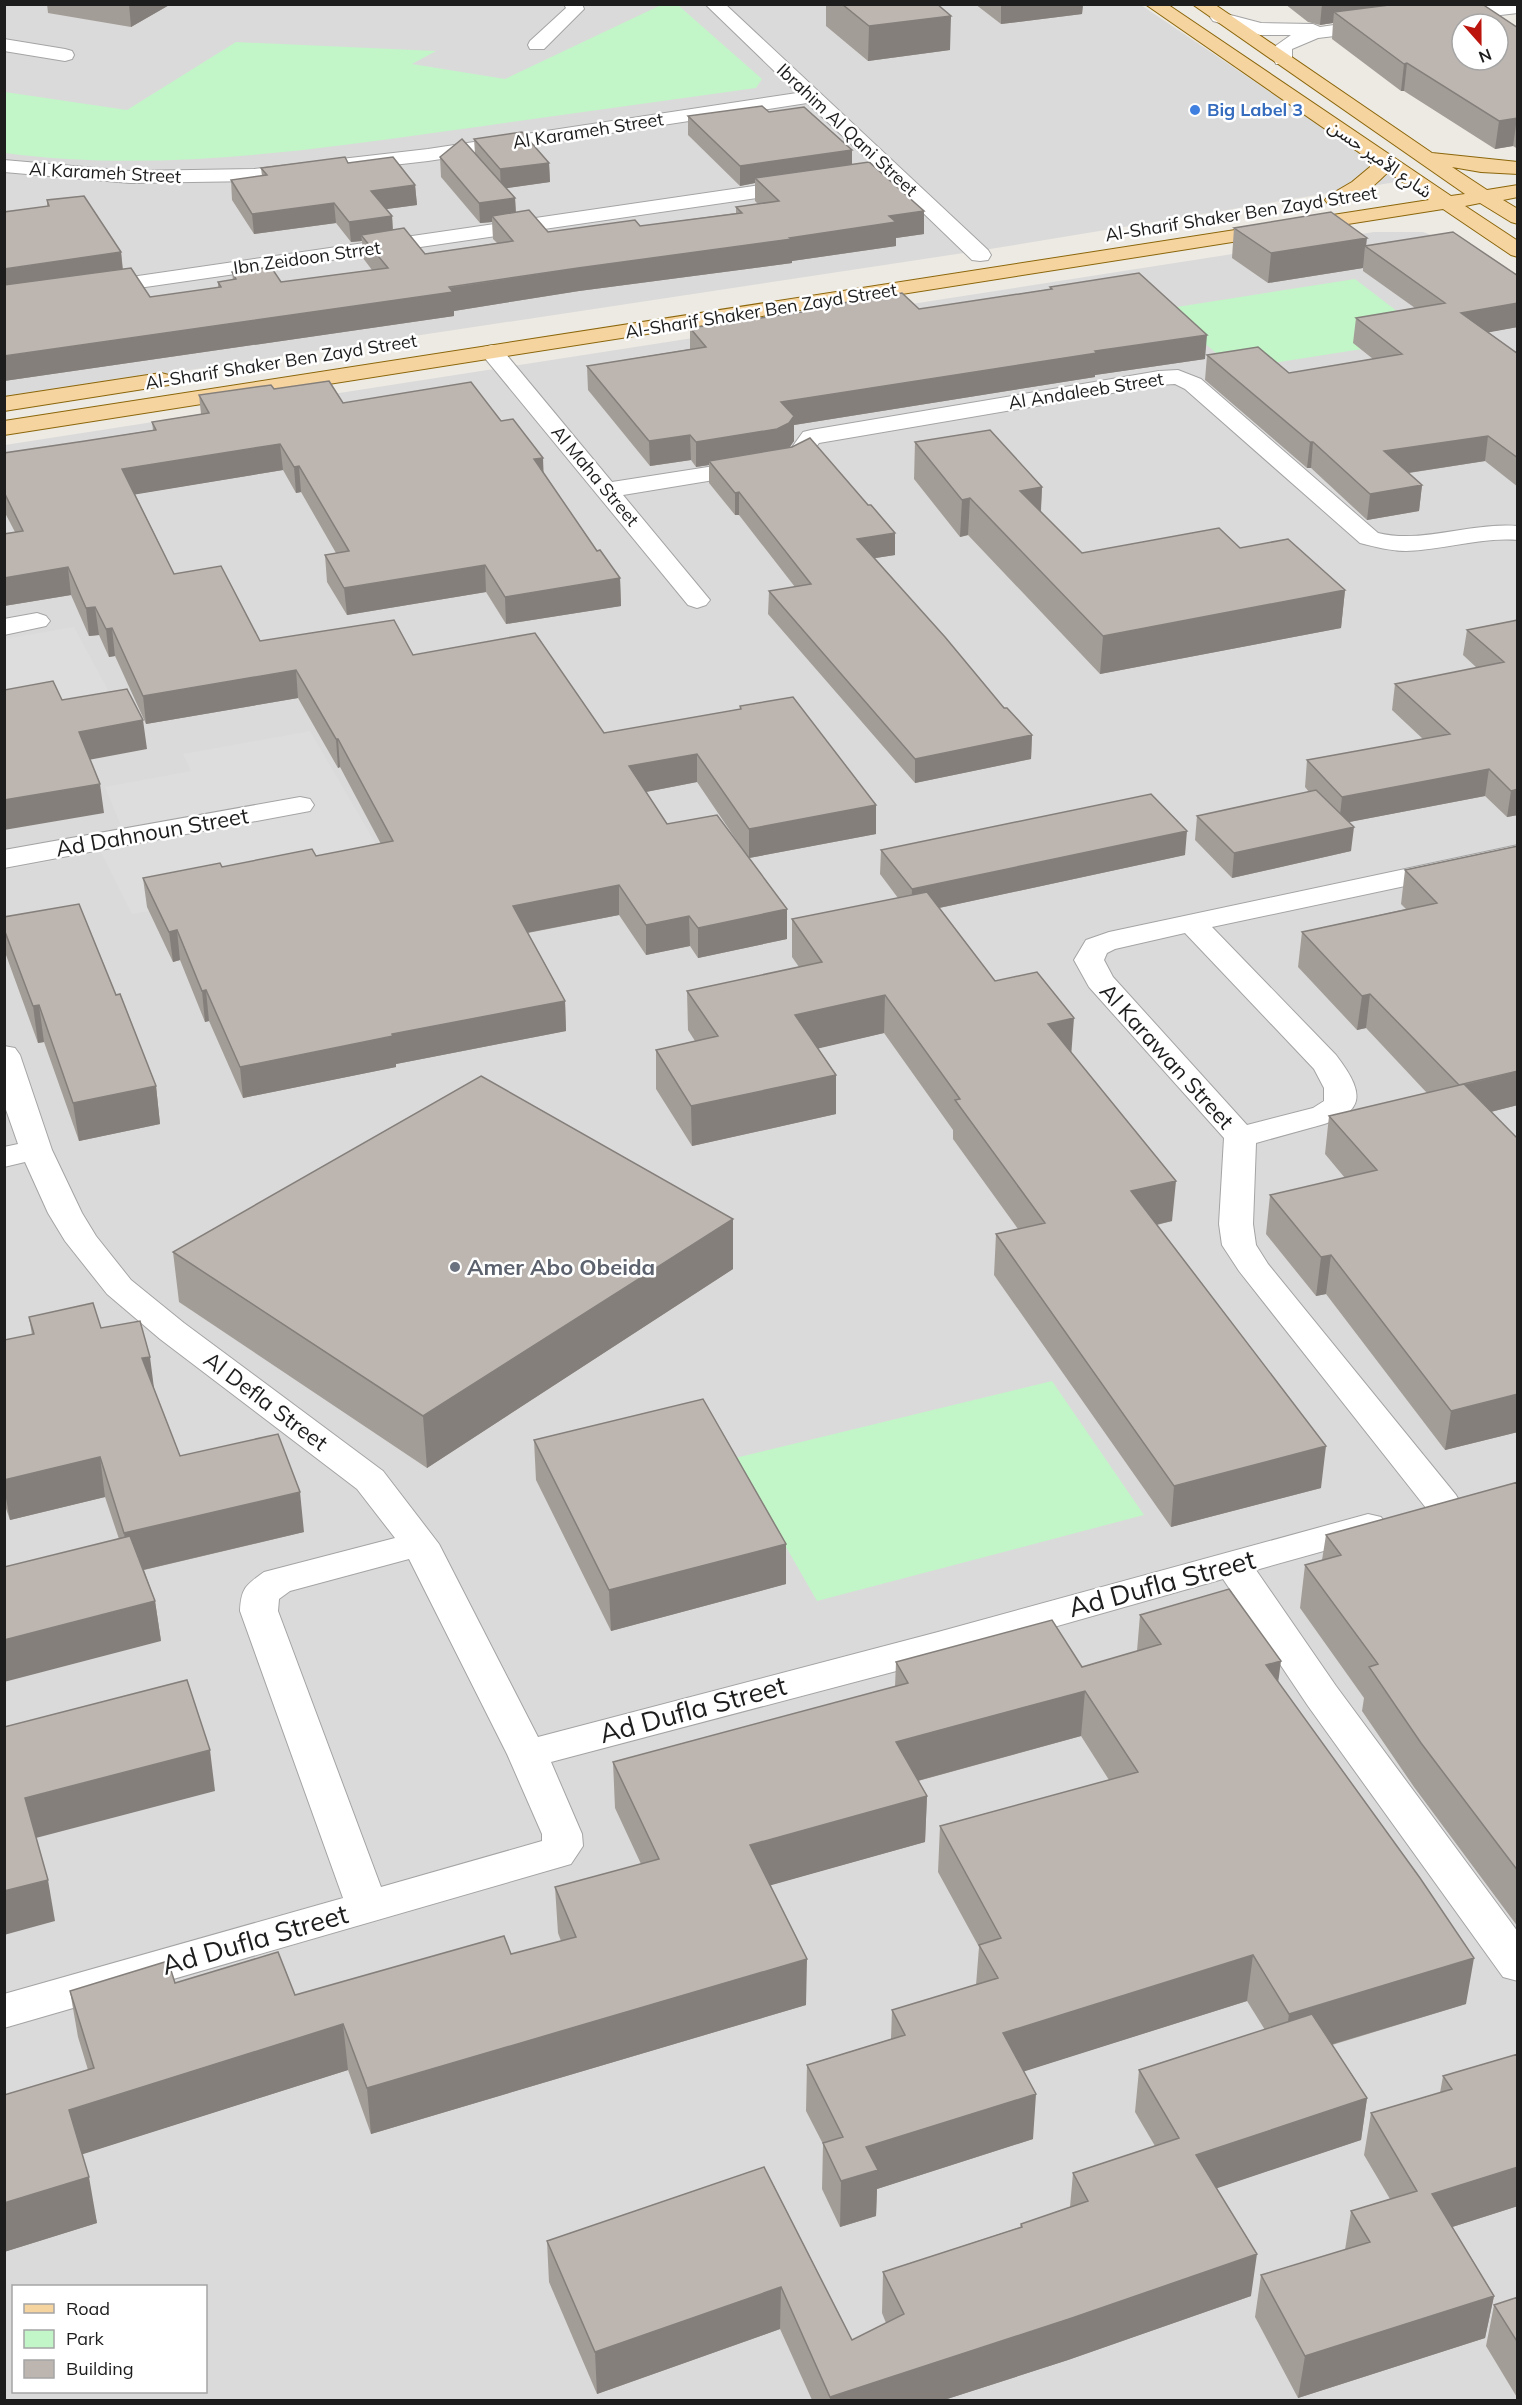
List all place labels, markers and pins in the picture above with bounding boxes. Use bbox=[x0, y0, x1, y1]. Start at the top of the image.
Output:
place label: Big Label 3 bbox=[1207, 98, 1303, 121]
marker: Big Label 3 bbox=[1188, 103, 1202, 117]
place label: Amer Abo Obeida bbox=[467, 1253, 655, 1281]
marker: Amer Abo Obeida bbox=[448, 1260, 462, 1274]

